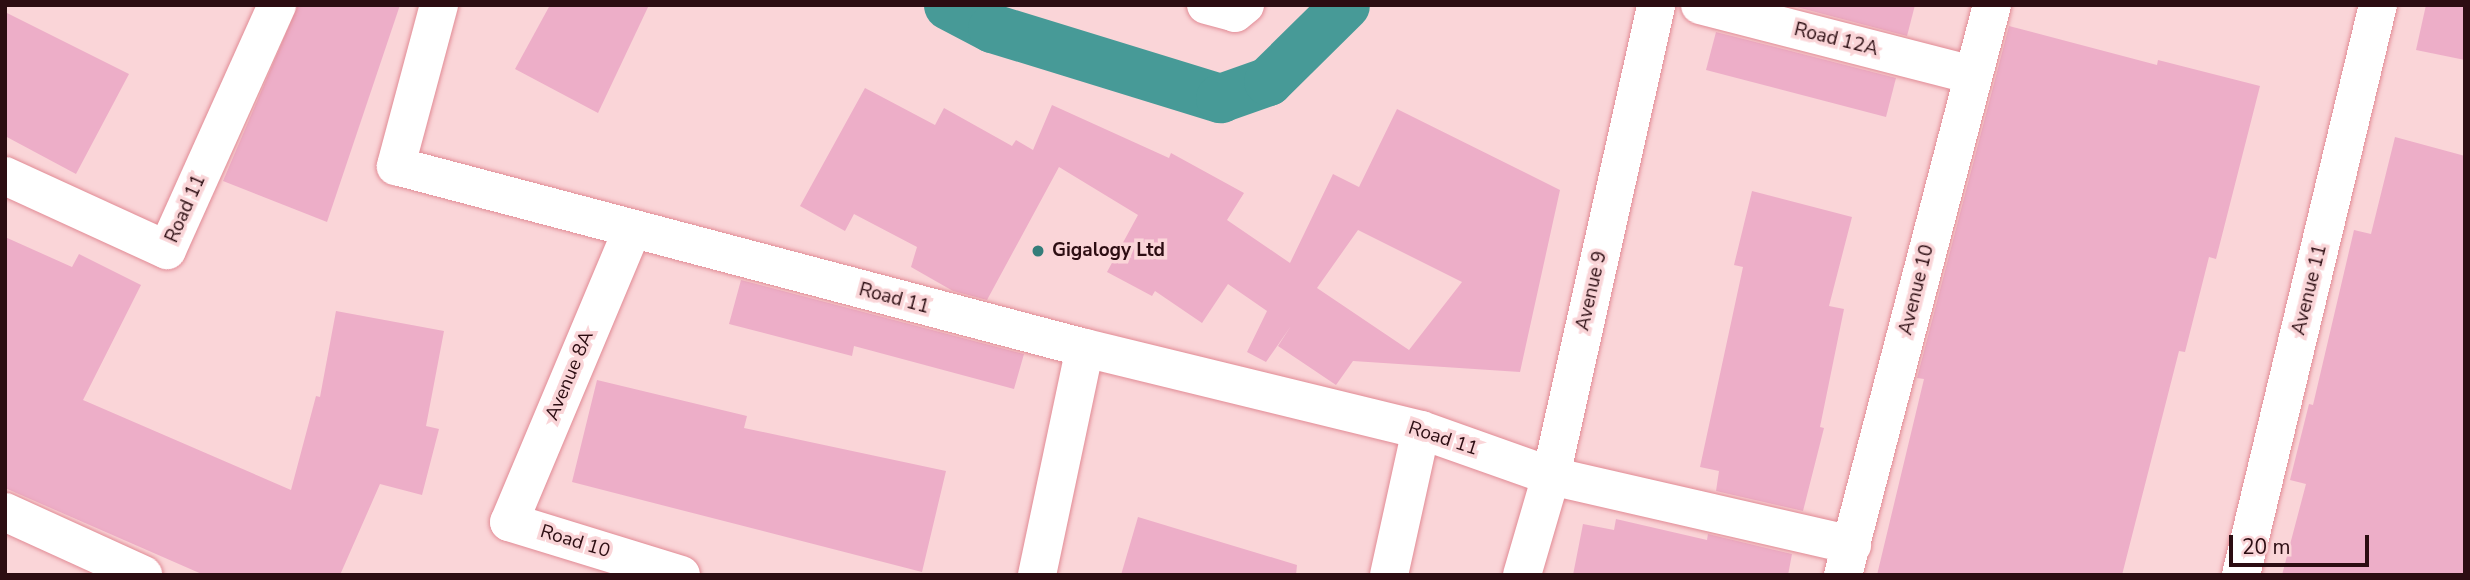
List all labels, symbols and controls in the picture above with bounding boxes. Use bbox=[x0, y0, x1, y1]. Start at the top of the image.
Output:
street label: Road 12A bbox=[1792, 19, 1880, 61]
street label: Road 11 bbox=[161, 172, 211, 246]
place label: Gigalogy Ltd bbox=[1052, 240, 1165, 262]
street label: Avenue 10 bbox=[1895, 242, 1939, 338]
street label: Avenue 11 bbox=[2288, 242, 2332, 338]
marker: Gigalogy Ltd bbox=[1030, 243, 1046, 259]
street label: Avenue 9 bbox=[1572, 249, 1612, 333]
street label: Road 11 bbox=[856, 279, 932, 319]
street label: Avenue 8A bbox=[541, 328, 599, 424]
street label: Road 11 bbox=[1405, 417, 1481, 461]
scale bar bbox=[2232, 520, 2372, 564]
street label: Road 10 bbox=[537, 521, 613, 563]
text: 20 m bbox=[2242, 533, 2291, 561]

